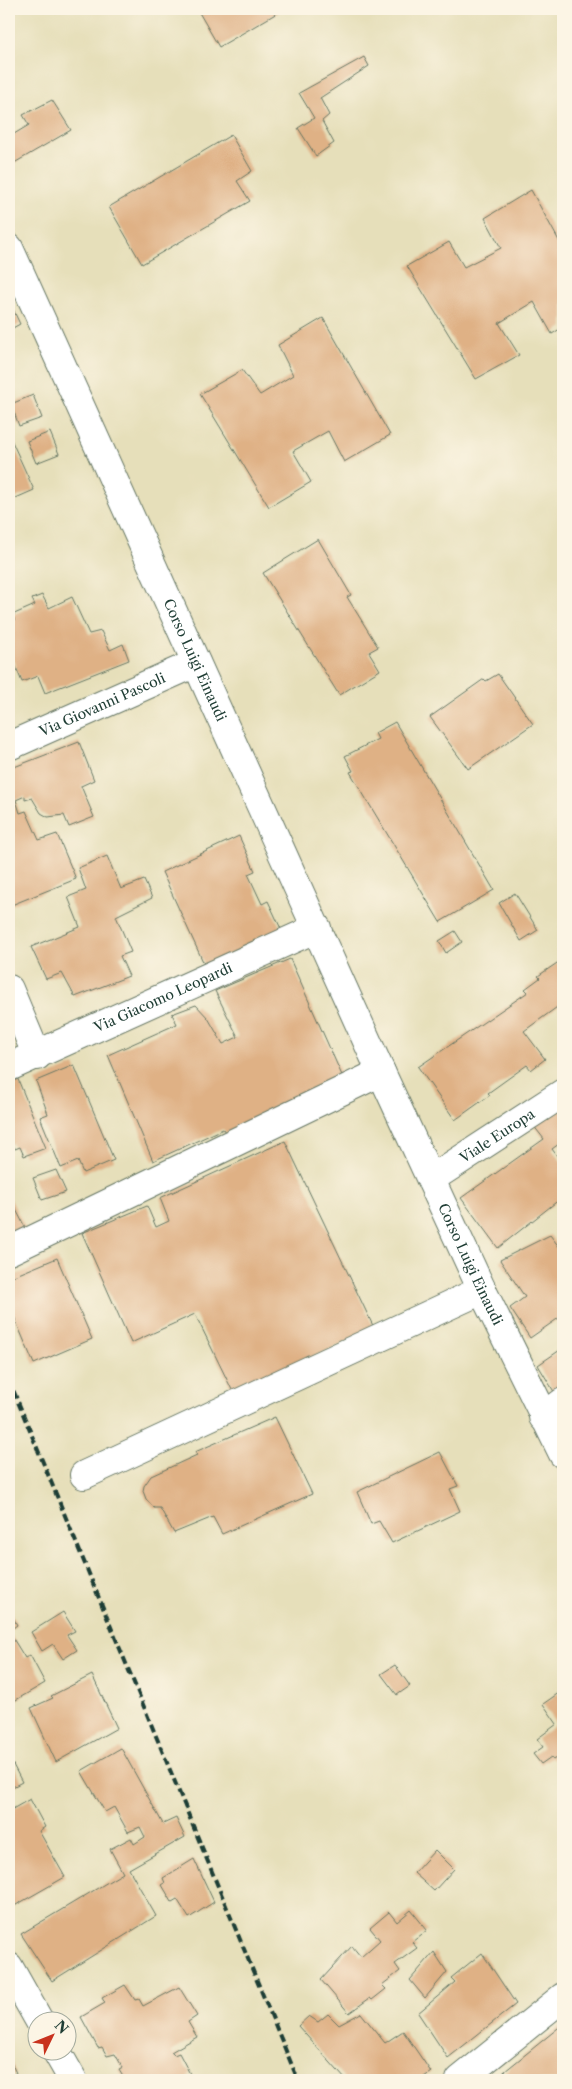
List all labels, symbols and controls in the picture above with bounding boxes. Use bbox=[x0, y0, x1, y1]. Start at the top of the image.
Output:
street label: Corso Luigi Einaudi bbox=[159, 596, 230, 724]
street label: Via Giovanni Pascoli bbox=[35, 669, 168, 741]
street label: Via Giacomo Leopardi bbox=[90, 958, 235, 1037]
street label: Viale Europa bbox=[455, 1104, 539, 1167]
street label: Corso Luigi Einaudi bbox=[434, 1200, 507, 1328]
north arrow bbox=[28, 2012, 78, 2062]
text: N bbox=[51, 2017, 72, 2038]

